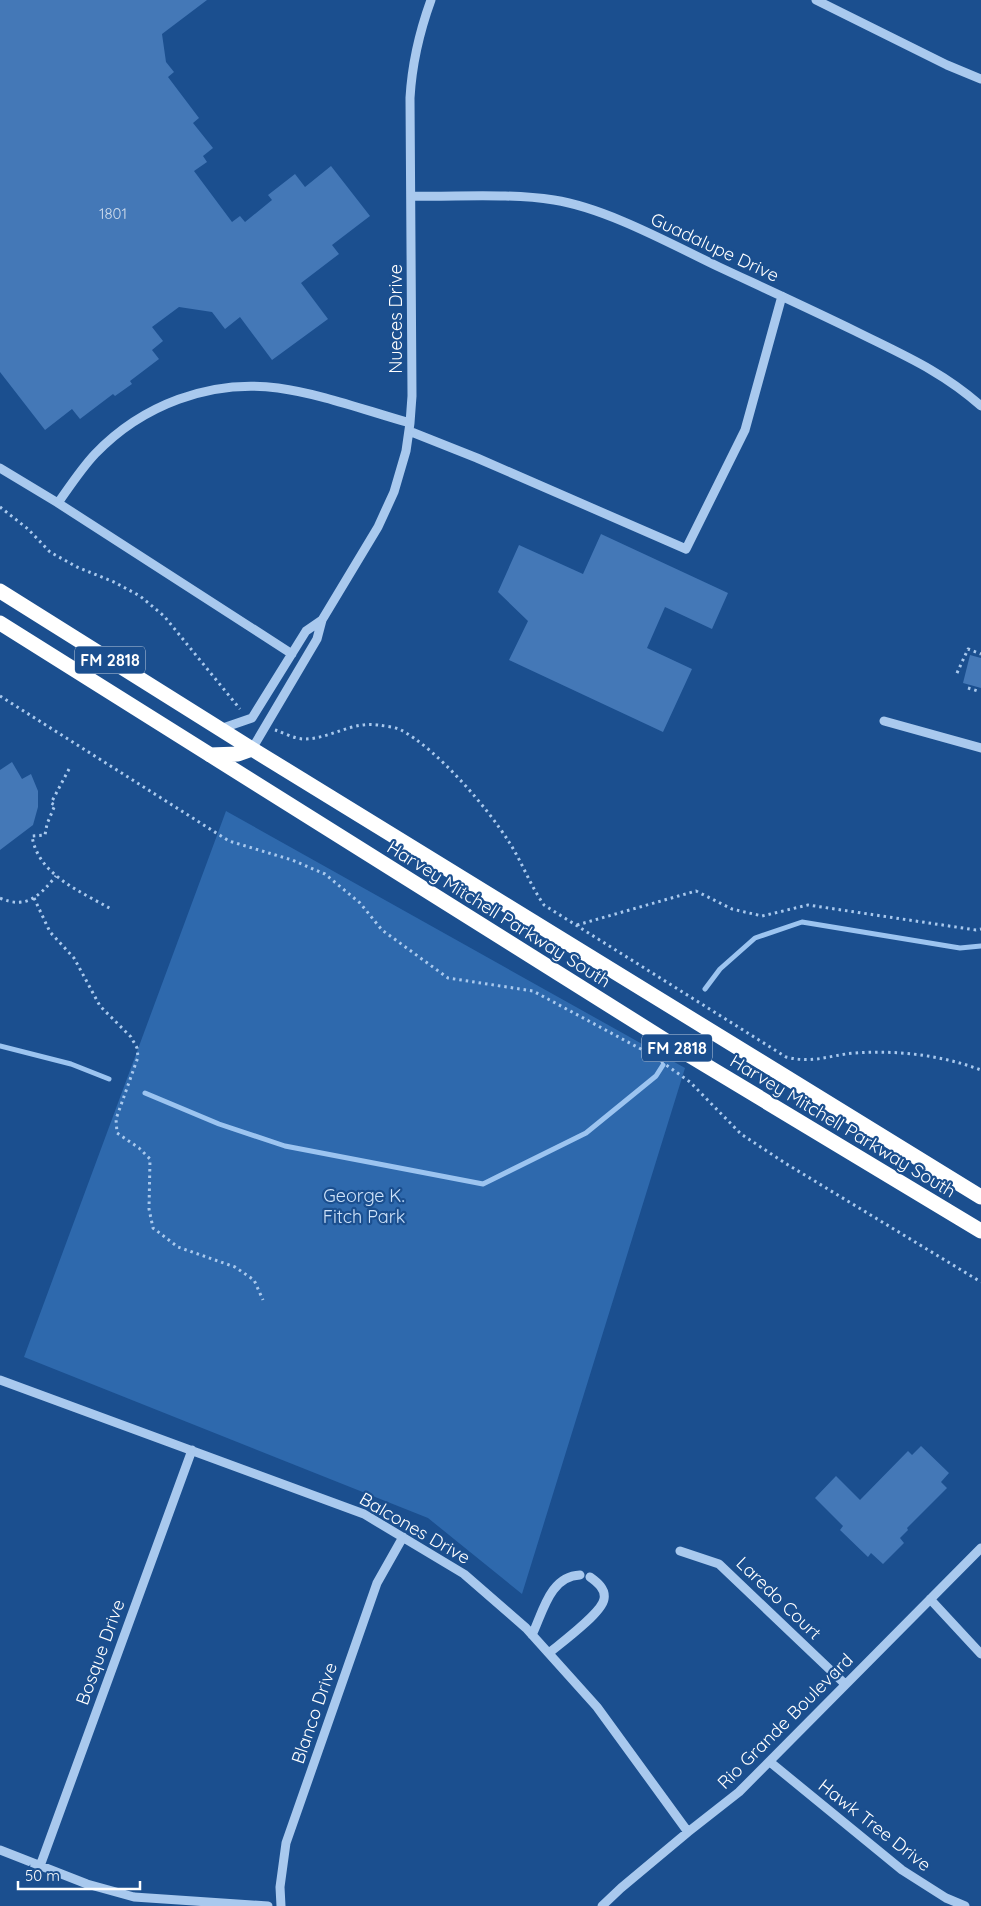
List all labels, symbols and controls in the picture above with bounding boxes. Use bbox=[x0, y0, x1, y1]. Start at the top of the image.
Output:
house number: 1801 bbox=[99, 204, 127, 223]
street label: Guadalupe Drive bbox=[647, 207, 783, 287]
street label: Nueces Drive bbox=[384, 264, 407, 374]
road number: FM 2818 bbox=[75, 646, 145, 674]
street label: Harvey Mitchell Parkway South bbox=[383, 836, 615, 992]
road number: FM 2818 bbox=[642, 1034, 712, 1062]
street label: Harvey Mitchell Parkway South bbox=[726, 1049, 960, 1203]
park label: George K. Fitch Park bbox=[323, 1184, 405, 1228]
street label: Balcones Drive bbox=[356, 1487, 474, 1569]
street label: Laredo Court bbox=[732, 1552, 826, 1644]
street label: Bosque Drive bbox=[70, 1596, 130, 1708]
street label: Rio Grande Boulevard bbox=[712, 1648, 858, 1794]
street label: Blanco Drive bbox=[286, 1659, 342, 1767]
street label: Hawk Tree Drive bbox=[814, 1774, 936, 1876]
scale bar bbox=[18, 1858, 140, 1890]
text: 50 m bbox=[25, 1866, 60, 1885]

